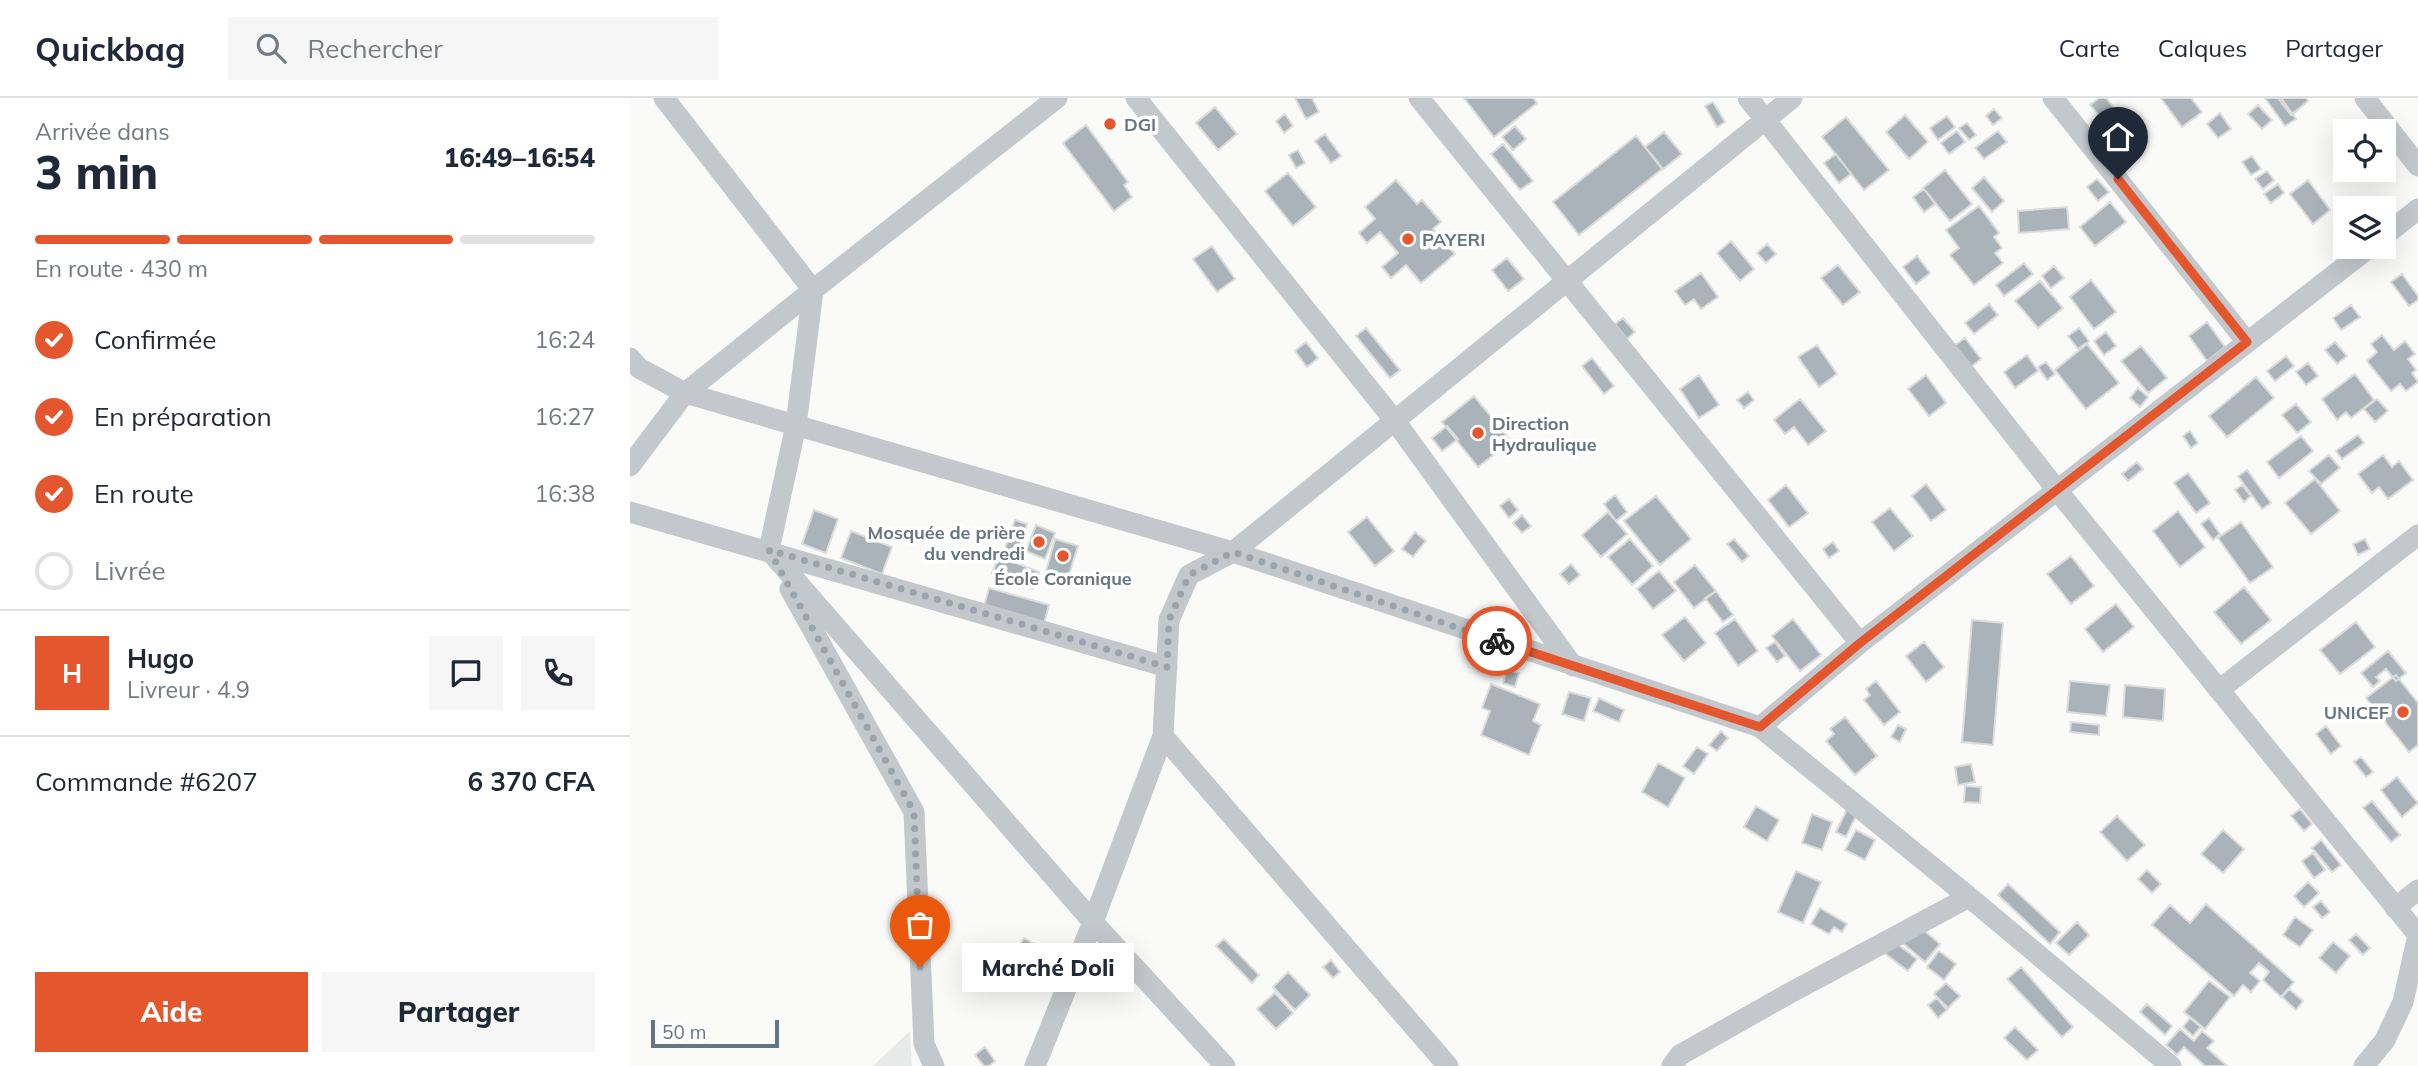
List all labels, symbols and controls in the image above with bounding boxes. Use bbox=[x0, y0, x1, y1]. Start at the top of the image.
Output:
search box bbox=[228, 17, 718, 80]
text: Quickbag bbox=[35, 28, 186, 69]
icon: search bbox=[252, 29, 290, 67]
text: Rechercher bbox=[308, 32, 443, 65]
text: Carte bbox=[2059, 33, 2120, 63]
text: Calques bbox=[2158, 33, 2247, 63]
text: Partager bbox=[2285, 33, 2383, 63]
pin bbox=[2088, 107, 2148, 179]
place label: DGI bbox=[1124, 113, 1156, 136]
marker: DGI bbox=[1102, 116, 1118, 132]
text: Arrivée dans bbox=[35, 117, 170, 146]
icon: home bbox=[2099, 118, 2137, 156]
map controls bbox=[2333, 119, 2396, 259]
button: locate bbox=[2333, 119, 2396, 182]
text: 16:49–16:54 bbox=[444, 141, 595, 174]
text: 3 min bbox=[35, 143, 158, 201]
button: layers bbox=[2333, 196, 2396, 259]
place label: PAYERI bbox=[1422, 228, 1485, 251]
marker: PAYERI bbox=[1400, 231, 1416, 247]
text: En route · 430 m bbox=[35, 254, 208, 283]
icon: check bbox=[35, 321, 73, 359]
text: Confirmée bbox=[94, 323, 216, 356]
text: 16:24 bbox=[535, 325, 595, 354]
icon: check bbox=[35, 398, 73, 436]
text: En préparation bbox=[94, 400, 272, 433]
text: 16:27 bbox=[535, 402, 595, 431]
place label: Direction Hydraulique bbox=[1492, 412, 1597, 456]
marker: Direction Hydraulique bbox=[1470, 425, 1486, 441]
icon: check bbox=[35, 475, 73, 513]
text: En route bbox=[94, 477, 194, 510]
text: 16:38 bbox=[535, 479, 595, 508]
place label: Mosquée de prière du vendredi bbox=[868, 521, 1025, 565]
marker: Mosquée de prière du vendredi bbox=[1031, 534, 1047, 550]
marker: École Coranique bbox=[1055, 548, 1071, 564]
text: Livrée bbox=[94, 554, 166, 587]
place label: École Coranique bbox=[994, 567, 1132, 590]
courier bbox=[1462, 606, 1532, 676]
icon: bike bbox=[1478, 622, 1516, 660]
button: chat bbox=[429, 636, 503, 710]
button: phone bbox=[521, 636, 595, 710]
text: Hugo bbox=[127, 642, 194, 675]
text: H bbox=[62, 657, 82, 690]
text: Livreur · 4.9 bbox=[127, 675, 250, 704]
place label: UNICEF bbox=[2324, 701, 2389, 724]
marker: UNICEF bbox=[2395, 704, 2411, 720]
text: Commande #6207 bbox=[35, 765, 258, 798]
text: 6 370 CFA bbox=[468, 765, 595, 798]
pin bbox=[890, 895, 950, 967]
icon: bag bbox=[901, 906, 939, 944]
callout: Marché Doli bbox=[962, 942, 1134, 992]
text: Marché Doli bbox=[981, 953, 1115, 982]
button: Aide bbox=[35, 972, 308, 1052]
button: Partager bbox=[322, 972, 595, 1052]
scale bar bbox=[651, 1017, 779, 1049]
text: 50 m bbox=[662, 1020, 706, 1044]

